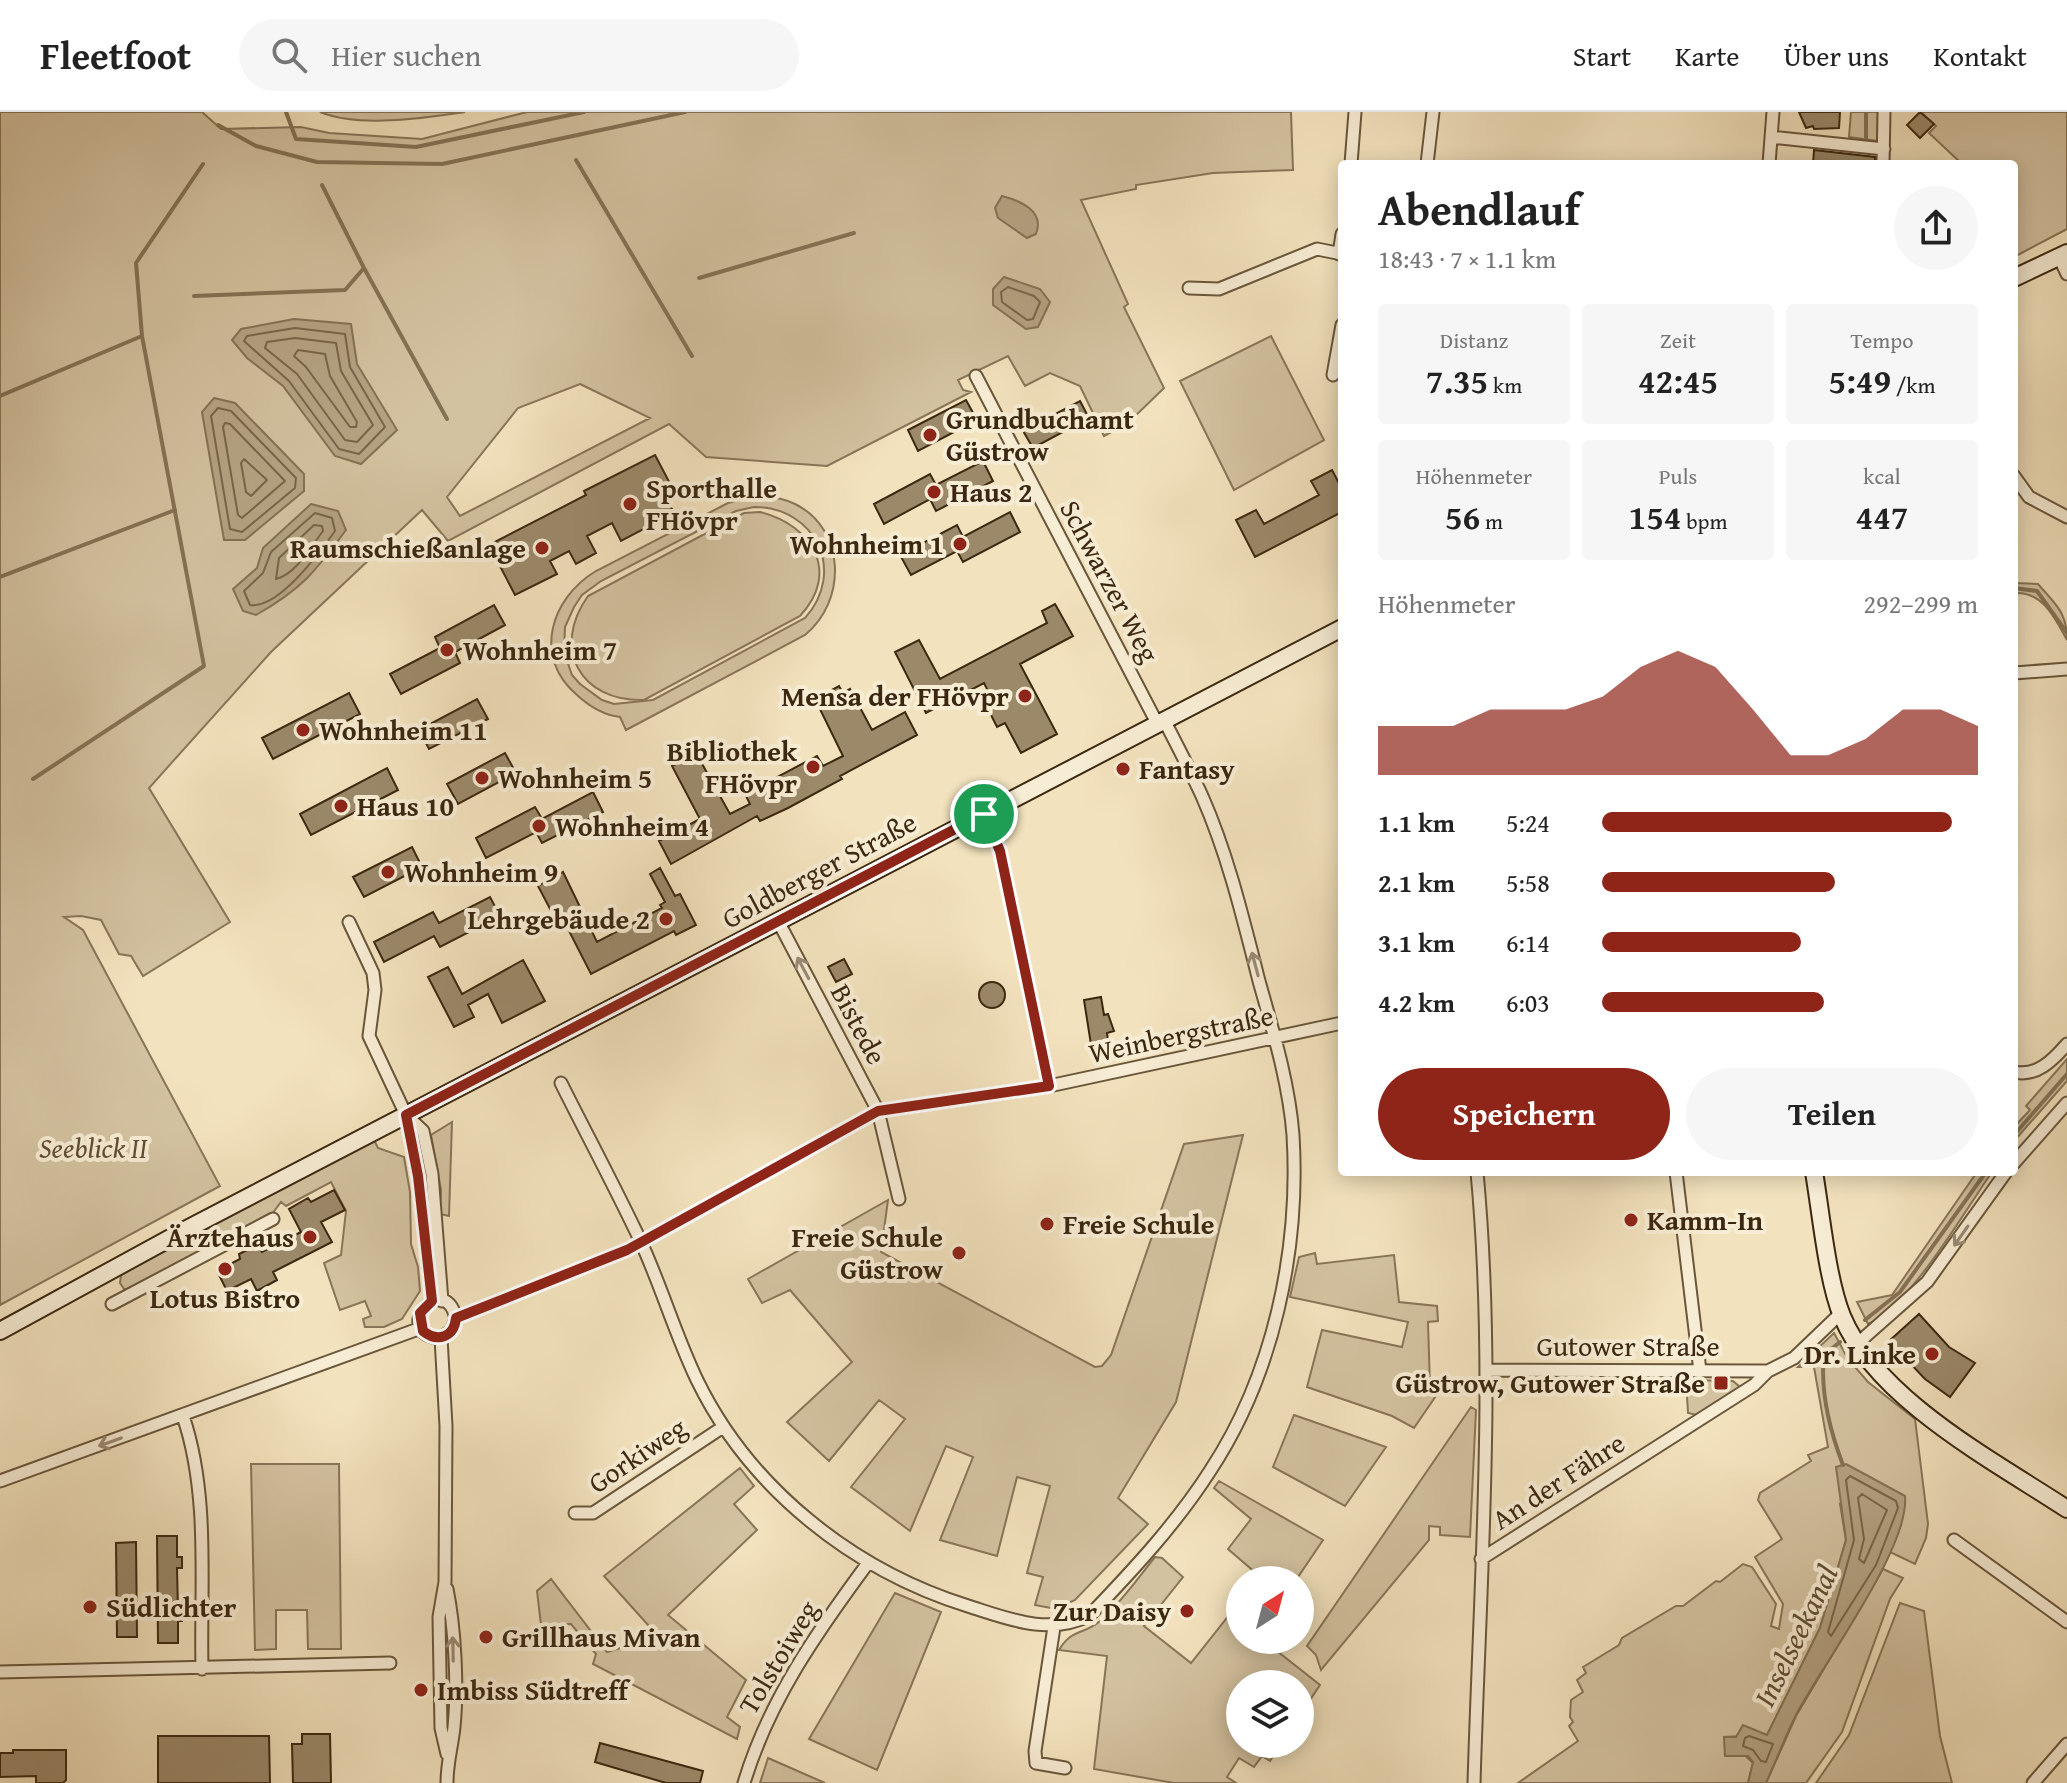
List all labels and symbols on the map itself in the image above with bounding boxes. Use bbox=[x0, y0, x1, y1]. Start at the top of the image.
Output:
place label: Grundbuchamt Güstrow bbox=[946, 398, 1134, 471]
marker: Grundbuchamt Güstrow bbox=[921, 426, 939, 444]
place label: Sporthalle FHövpr bbox=[646, 467, 777, 540]
place label: Haus 2 bbox=[950, 471, 1033, 512]
marker: Haus 2 bbox=[925, 483, 943, 501]
street label: Schwarzer Weg bbox=[1050, 492, 1170, 669]
marker: Sporthalle FHövpr bbox=[621, 495, 639, 513]
place label: Wohnheim 1 bbox=[790, 523, 944, 564]
place label: Raumschießanlage bbox=[290, 527, 526, 568]
marker: Wohnheim 1 bbox=[951, 535, 969, 553]
marker: Raumschießanlage bbox=[533, 539, 551, 557]
place label: Wohnheim 7 bbox=[463, 629, 617, 670]
marker: Wohnheim 7 bbox=[438, 641, 456, 659]
place label: Mensa der FHövpr bbox=[781, 675, 1009, 716]
marker: Mensa der FHövpr bbox=[1016, 687, 1034, 705]
place label: Wohnheim 11 bbox=[319, 709, 488, 750]
marker: Wohnheim 11 bbox=[294, 721, 312, 739]
place label: Bibliothek FHövpr bbox=[667, 730, 798, 803]
place label: Fantasy bbox=[1139, 748, 1235, 789]
place label: Wohnheim 5 bbox=[498, 757, 652, 798]
marker: Bibliothek FHövpr bbox=[804, 758, 822, 776]
marker: Fantasy bbox=[1114, 760, 1132, 778]
marker: Wohnheim 5 bbox=[473, 769, 491, 787]
pin bbox=[950, 780, 1018, 848]
place label: Haus 10 bbox=[357, 785, 454, 826]
marker: Haus 10 bbox=[332, 797, 350, 815]
street label: Goldberger Straße bbox=[714, 801, 923, 938]
place label: Wohnheim 4 bbox=[555, 805, 709, 846]
marker: Wohnheim 4 bbox=[530, 817, 548, 835]
place label: Wohnheim 9 bbox=[404, 851, 558, 892]
marker: Wohnheim 9 bbox=[379, 863, 397, 881]
place label: Lehrgebäude 2 bbox=[468, 898, 650, 939]
marker: Lehrgebäude 2 bbox=[657, 910, 675, 928]
one-way arrow bbox=[1247, 952, 1262, 978]
one-way arrow bbox=[794, 957, 810, 980]
street label: Bistede bbox=[821, 976, 898, 1071]
street label: Weinbergstraße bbox=[1085, 994, 1277, 1073]
park label: Seeblick II bbox=[39, 1127, 148, 1168]
place label: Kamm-In bbox=[1647, 1199, 1764, 1240]
place label: Freie Schule bbox=[1063, 1203, 1215, 1244]
marker: Kamm-In bbox=[1622, 1211, 1640, 1229]
marker: Freie Schule bbox=[1038, 1215, 1056, 1233]
place label: Ärztehaus bbox=[167, 1216, 294, 1257]
place label: Freie Schule Güstrow bbox=[791, 1216, 944, 1289]
one-way arrow bbox=[1953, 1224, 1969, 1246]
marker: Ärztehaus bbox=[301, 1228, 319, 1246]
marker: Freie Schule Güstrow bbox=[950, 1244, 968, 1262]
marker: Lotus Bistro bbox=[216, 1260, 234, 1278]
place label: Lotus Bistro bbox=[150, 1277, 300, 1318]
street label: Gutower Straße bbox=[1536, 1325, 1720, 1366]
place label: Dr. Linke bbox=[1804, 1333, 1916, 1374]
marker: Dr. Linke bbox=[1923, 1345, 1941, 1363]
place label: Güstrow, Gutower Straße bbox=[1395, 1362, 1705, 1403]
marker: Güstrow, Gutower Straße bbox=[1712, 1374, 1730, 1392]
street label: Gorkiweg bbox=[579, 1407, 694, 1503]
street label: An der Fähre bbox=[1483, 1422, 1632, 1539]
one-way arrow bbox=[98, 1435, 123, 1450]
water label: Inselseekanal bbox=[1742, 1557, 1848, 1714]
north arrow bbox=[1226, 1566, 1314, 1654]
place label: Südlichter bbox=[106, 1586, 237, 1627]
place label: Zur Daisy bbox=[1053, 1590, 1172, 1631]
street label: Tolstoiweg bbox=[727, 1592, 828, 1721]
marker: Südlichter bbox=[81, 1598, 99, 1616]
marker: Zur Daisy bbox=[1178, 1602, 1196, 1620]
place label: Grillhaus Mivan bbox=[502, 1616, 701, 1657]
marker: Grillhaus Mivan bbox=[477, 1628, 495, 1646]
one-way arrow bbox=[445, 1636, 461, 1663]
place label: Imbiss Südtreff bbox=[437, 1669, 631, 1710]
marker: Imbiss Südtreff bbox=[412, 1681, 430, 1699]

